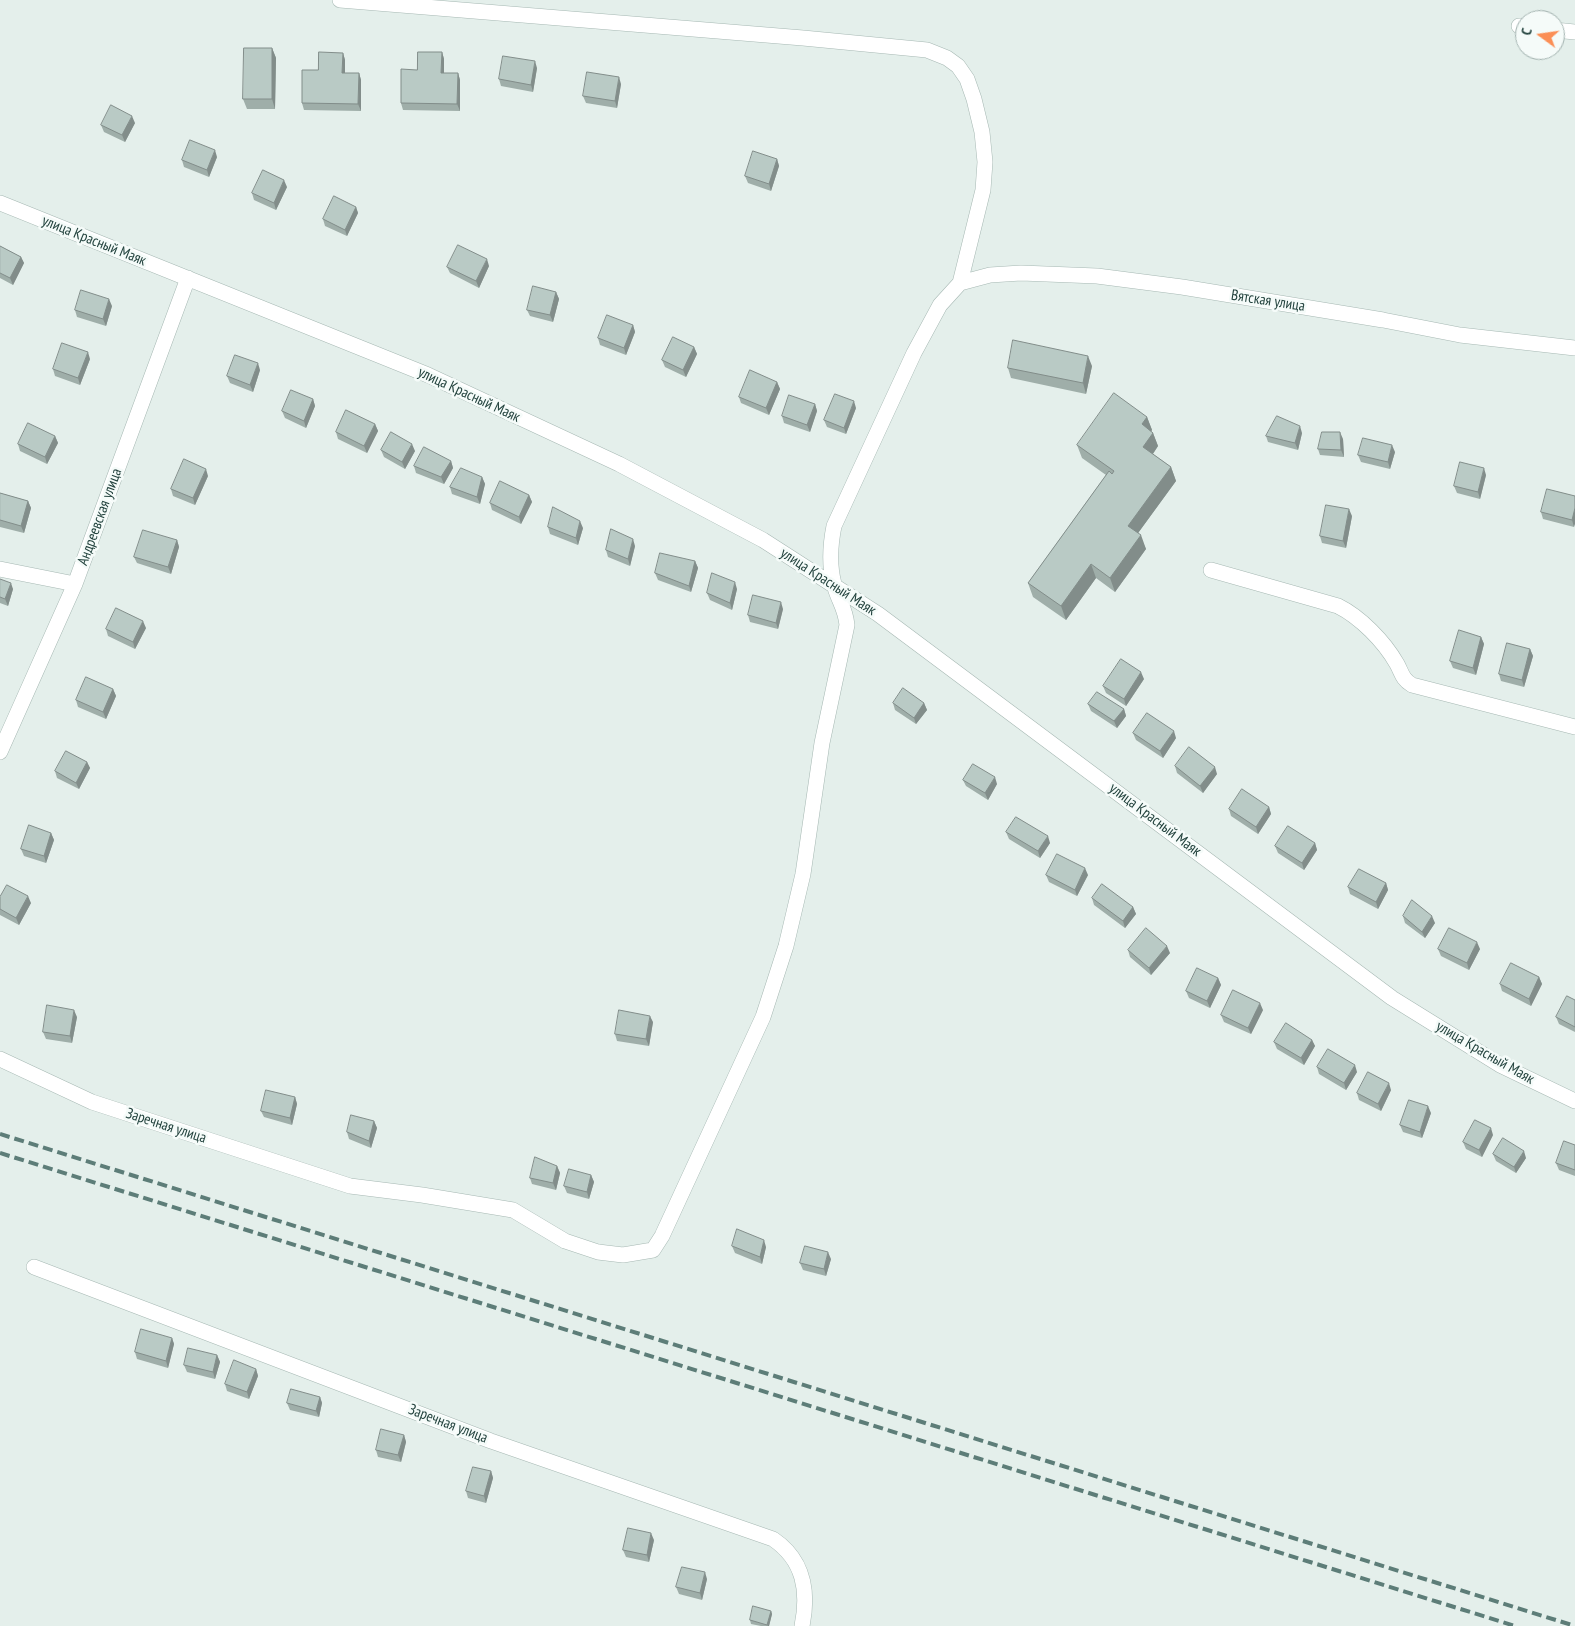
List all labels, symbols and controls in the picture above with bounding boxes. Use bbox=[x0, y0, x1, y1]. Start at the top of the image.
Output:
north arrow bbox=[1515, 10, 1565, 60]
text: С bbox=[1517, 26, 1536, 37]
street label: улица Красный Маяк bbox=[39, 212, 149, 270]
street label: Вятская улица bbox=[1230, 286, 1306, 316]
street label: улица Красный Маяк bbox=[415, 363, 523, 427]
street label: Андреевская улица bbox=[74, 466, 126, 568]
street label: улица Красный Маяк bbox=[777, 544, 879, 620]
street label: улица Красный Маяк bbox=[1105, 779, 1205, 861]
street label: улица Красный Маяк bbox=[1433, 1018, 1537, 1088]
street label: Заречная улица bbox=[124, 1105, 208, 1147]
street label: Заречная улица bbox=[406, 1401, 490, 1447]

